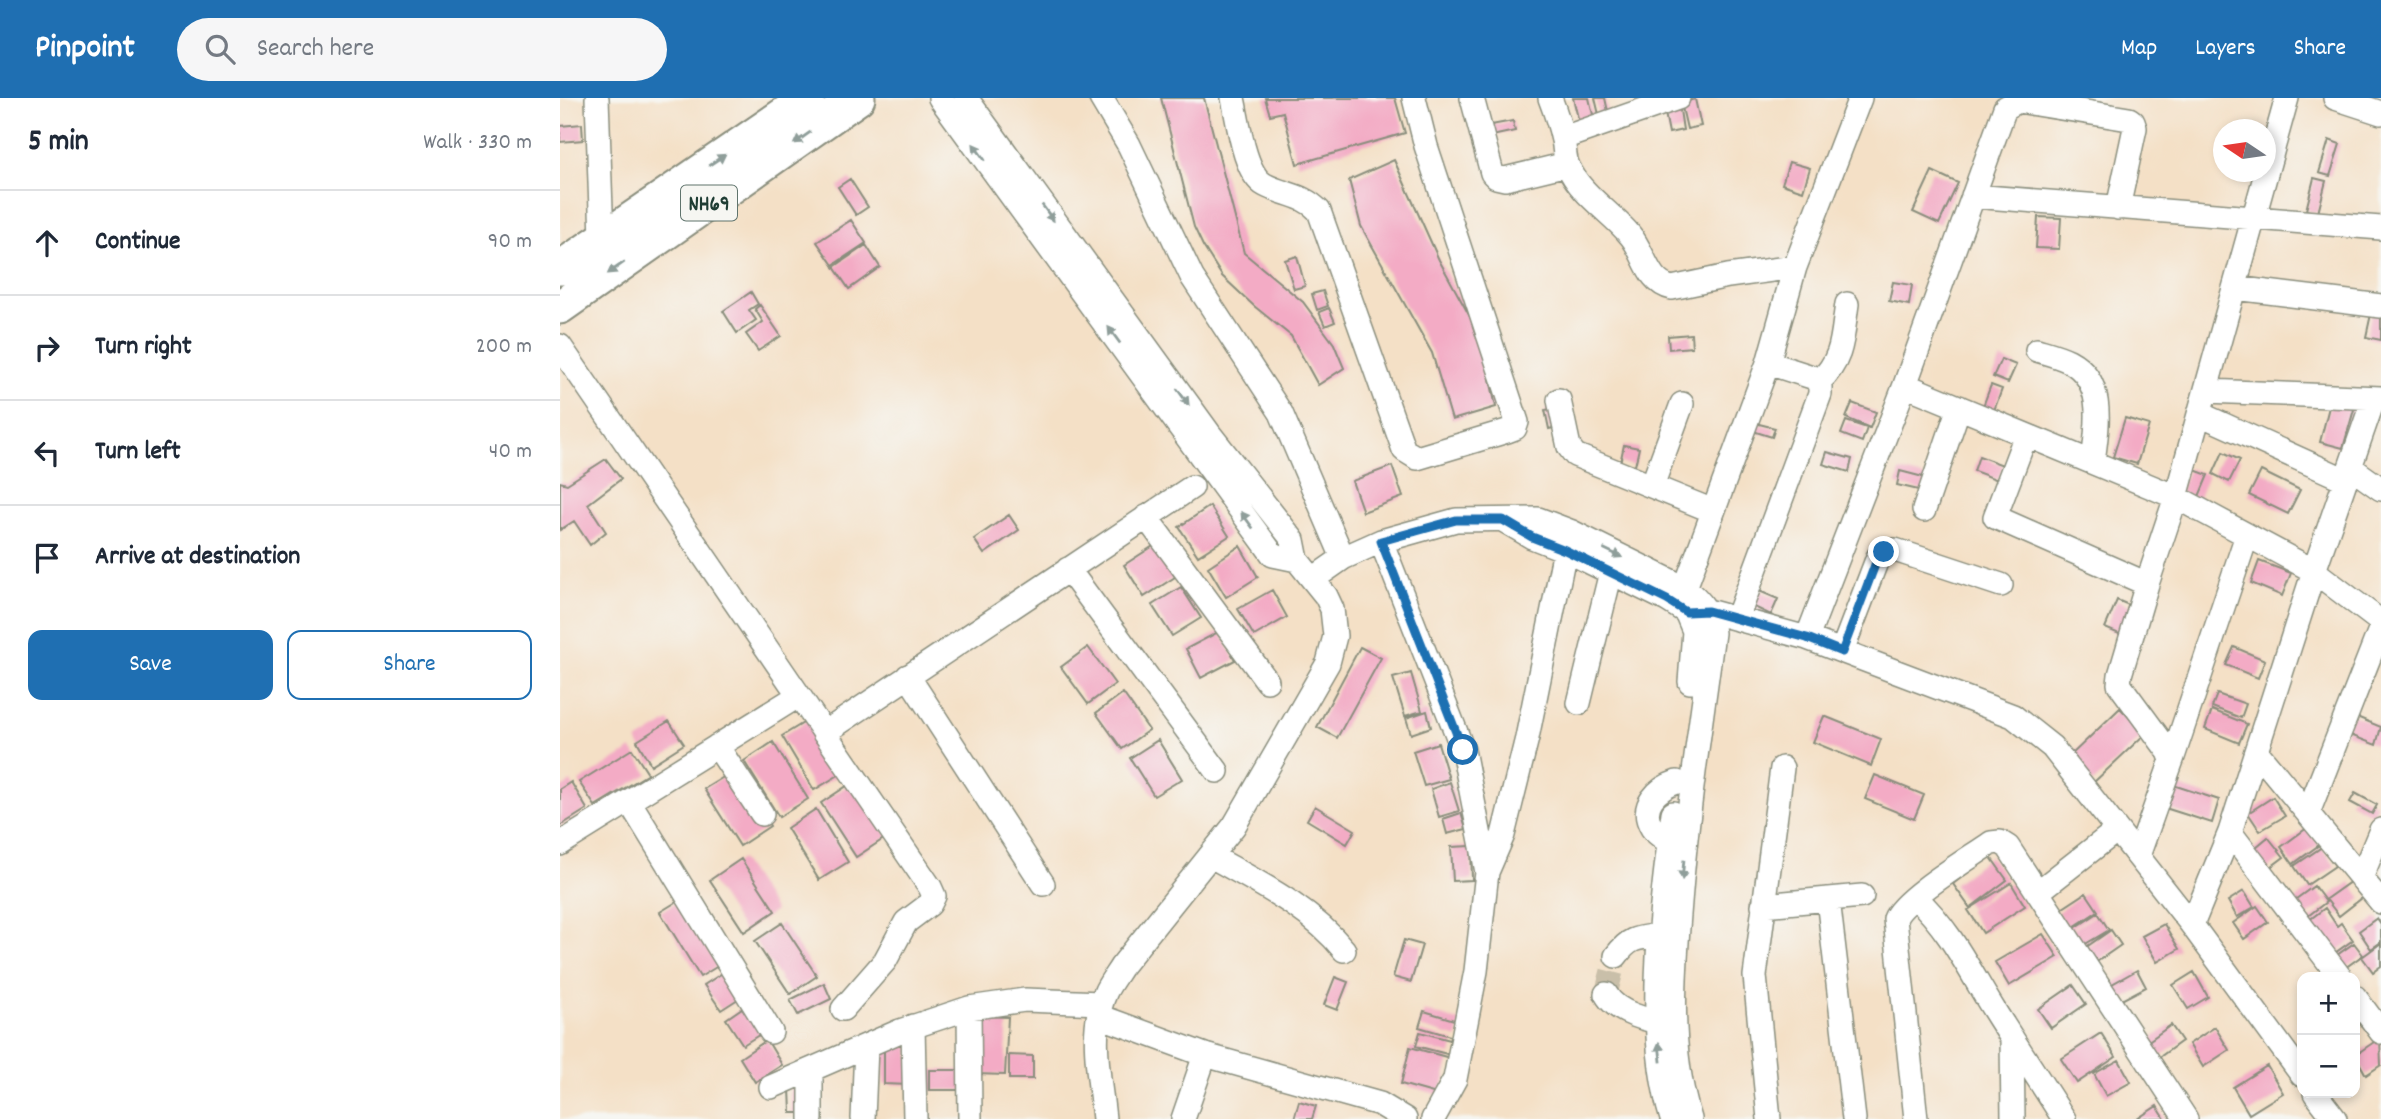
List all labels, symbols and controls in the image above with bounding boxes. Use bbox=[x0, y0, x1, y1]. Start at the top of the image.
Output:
search box bbox=[177, 18, 667, 81]
text: Pinpoint bbox=[35, 26, 135, 73]
icon: search bbox=[201, 30, 239, 68]
text: Search here bbox=[257, 31, 374, 68]
text: Map bbox=[2121, 32, 2157, 66]
text: Layers bbox=[2195, 32, 2256, 66]
text: Share bbox=[2294, 32, 2346, 66]
north arrow bbox=[2213, 119, 2276, 182]
text: 5 min bbox=[28, 122, 89, 165]
text: Walk · 330 m bbox=[423, 127, 532, 160]
one-way arrow bbox=[793, 131, 811, 145]
one-way arrow bbox=[973, 143, 987, 161]
one-way arrow bbox=[708, 153, 726, 167]
road number: NH69 bbox=[681, 186, 737, 220]
one-way arrow bbox=[1041, 204, 1055, 222]
icon: ahead bbox=[28, 224, 66, 262]
text: Continue bbox=[95, 224, 180, 261]
text: 90 m bbox=[488, 226, 532, 259]
one-way arrow bbox=[607, 261, 625, 275]
one-way arrow bbox=[1107, 326, 1121, 345]
icon: right bbox=[28, 329, 66, 367]
text: Turn right bbox=[95, 329, 192, 366]
text: 200 m bbox=[476, 331, 532, 364]
one-way arrow bbox=[1176, 388, 1190, 406]
icon: left bbox=[28, 434, 66, 472]
text: Turn left bbox=[95, 434, 181, 471]
text: 40 m bbox=[489, 436, 532, 469]
one-way arrow bbox=[1241, 511, 1255, 529]
route end bbox=[1868, 536, 1899, 567]
icon: arrive bbox=[28, 539, 66, 577]
text: Arrive at destination bbox=[95, 539, 300, 576]
one-way arrow bbox=[1603, 547, 1623, 558]
button: Save bbox=[28, 630, 273, 700]
button: Share bbox=[287, 630, 532, 700]
route start bbox=[1447, 734, 1478, 765]
one-way arrow bbox=[1677, 859, 1688, 881]
map controls bbox=[2297, 972, 2360, 1098]
button: + bbox=[2297, 972, 2360, 1035]
button: − bbox=[2297, 1035, 2360, 1098]
one-way arrow bbox=[1654, 1041, 1665, 1063]

